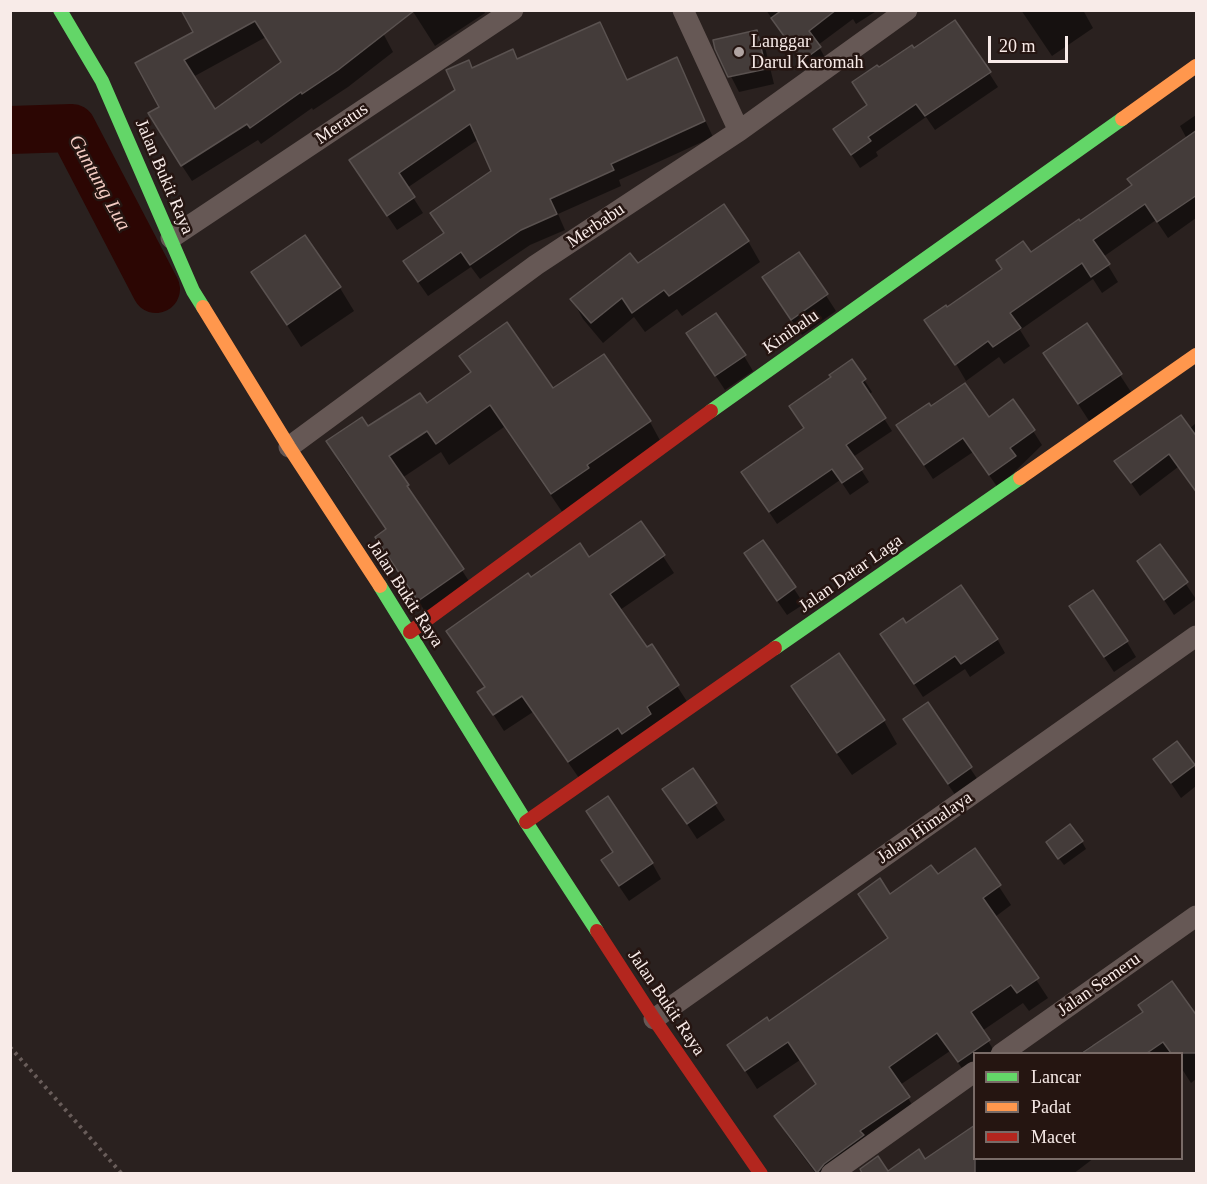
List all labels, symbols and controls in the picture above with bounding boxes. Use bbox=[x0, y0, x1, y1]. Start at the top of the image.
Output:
scale bar bbox=[991, 24, 1070, 62]
place label: Langgar Darul Karomah bbox=[751, 31, 863, 74]
text: 20 m bbox=[999, 36, 1036, 56]
marker: Langgar Darul Karomah bbox=[732, 45, 746, 59]
street label: Meratus bbox=[312, 99, 372, 149]
street label: Jalan Bukit Raya bbox=[130, 116, 198, 238]
water label: Guntung Lua bbox=[63, 131, 135, 235]
street label: Merbabu bbox=[563, 199, 629, 253]
street label: Kinibalu bbox=[759, 305, 823, 359]
street label: Jalan Datar Laga bbox=[795, 530, 907, 618]
street label: Jalan Bukit Raya bbox=[362, 537, 448, 651]
street label: Jalan Himalaya bbox=[873, 787, 977, 869]
street label: Jalan Bukit Raya bbox=[623, 946, 709, 1060]
street label: Jalan Semeru bbox=[1053, 948, 1145, 1022]
legend bbox=[973, 1052, 1183, 1160]
text: Lancar bbox=[1031, 1067, 1081, 1087]
text: Padat bbox=[1031, 1097, 1071, 1117]
text: Macet bbox=[1031, 1127, 1076, 1147]

